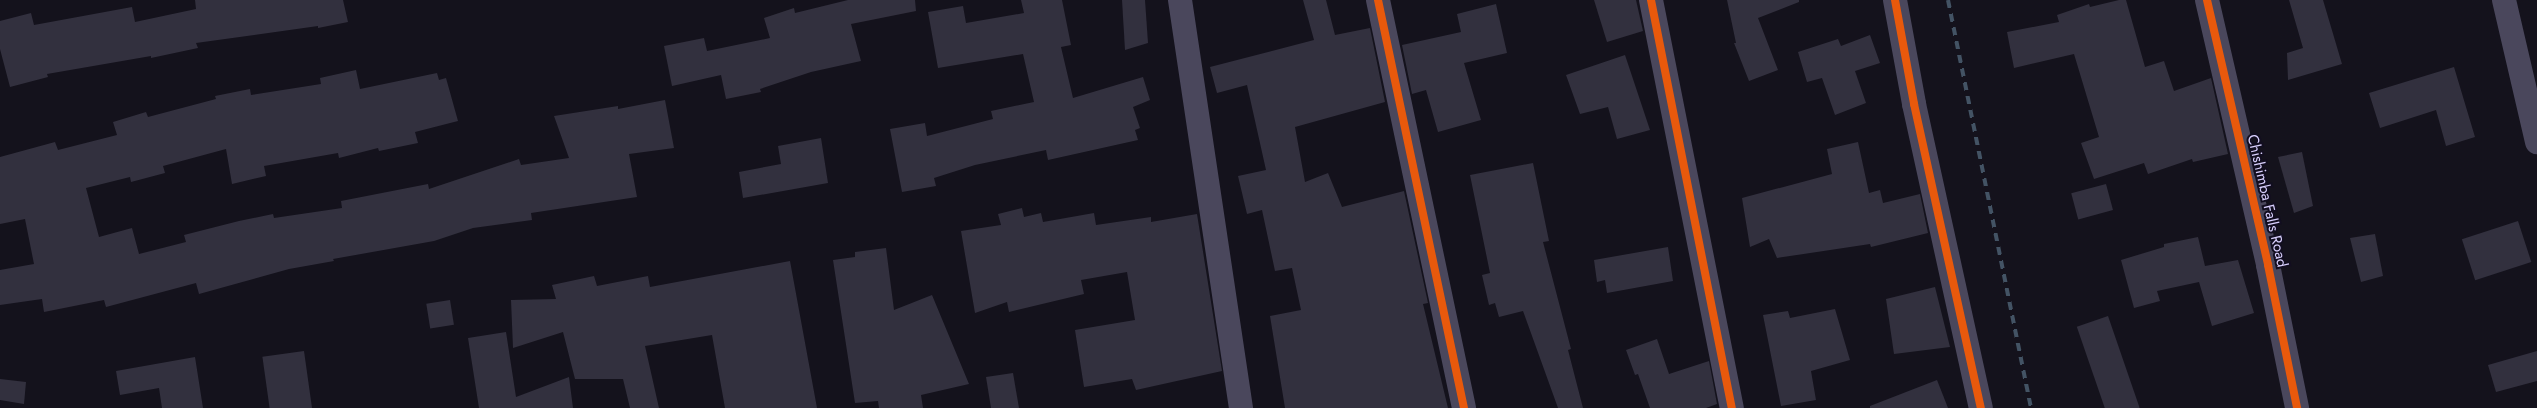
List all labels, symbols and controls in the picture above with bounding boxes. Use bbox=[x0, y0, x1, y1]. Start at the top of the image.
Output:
street label: Chishimba Falls Road bbox=[2243, 133, 2291, 269]

